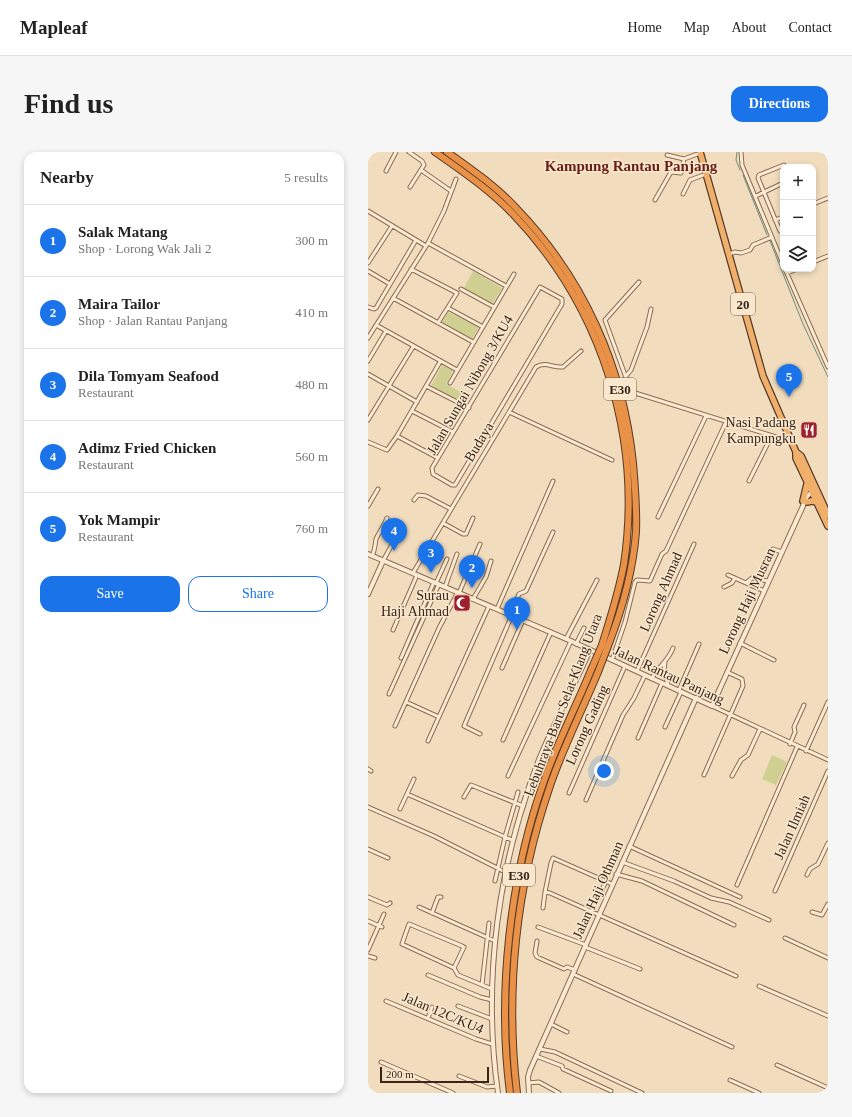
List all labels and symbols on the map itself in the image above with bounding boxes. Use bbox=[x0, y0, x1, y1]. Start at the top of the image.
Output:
district label: Kampung Rantau Panjang bbox=[545, 158, 718, 174]
road number: 20 bbox=[731, 293, 755, 315]
street label: Jalan Sungai Nibong 3/KU4 bbox=[424, 313, 516, 457]
pin: 5 bbox=[776, 364, 802, 397]
road number: E30 bbox=[604, 378, 636, 400]
place label: Nasi Padang Kampungku bbox=[726, 415, 796, 446]
street label: Budaya bbox=[462, 419, 497, 464]
restaurant icon: Nasi Padang Kampungku bbox=[799, 420, 819, 440]
pin: 4 bbox=[381, 518, 407, 551]
pin: 3 bbox=[418, 540, 444, 573]
street label: Lorong Haji Musran bbox=[716, 546, 778, 656]
street label: Lorong Ahmad bbox=[637, 550, 685, 634]
pin: 2 bbox=[459, 555, 485, 588]
place label: Surau Haji Ahmad bbox=[381, 588, 449, 619]
mosque icon: Surau Haji Ahmad bbox=[452, 593, 472, 613]
pin: 1 bbox=[504, 597, 530, 630]
street label: Lebuhraya Baru Selat Klang Utara bbox=[521, 611, 605, 798]
street label: Jalan Rantau Panjang bbox=[611, 643, 727, 707]
street label: Lorong Gading bbox=[563, 683, 611, 767]
your location bbox=[594, 761, 614, 781]
street label: Jalan Ilmiah bbox=[771, 793, 813, 861]
street label: Jalan Haji Othman bbox=[570, 839, 626, 941]
road number: E30 bbox=[503, 864, 535, 886]
street label: Jalan 12C/KU4 bbox=[400, 989, 486, 1037]
scale bar bbox=[380, 1065, 489, 1084]

